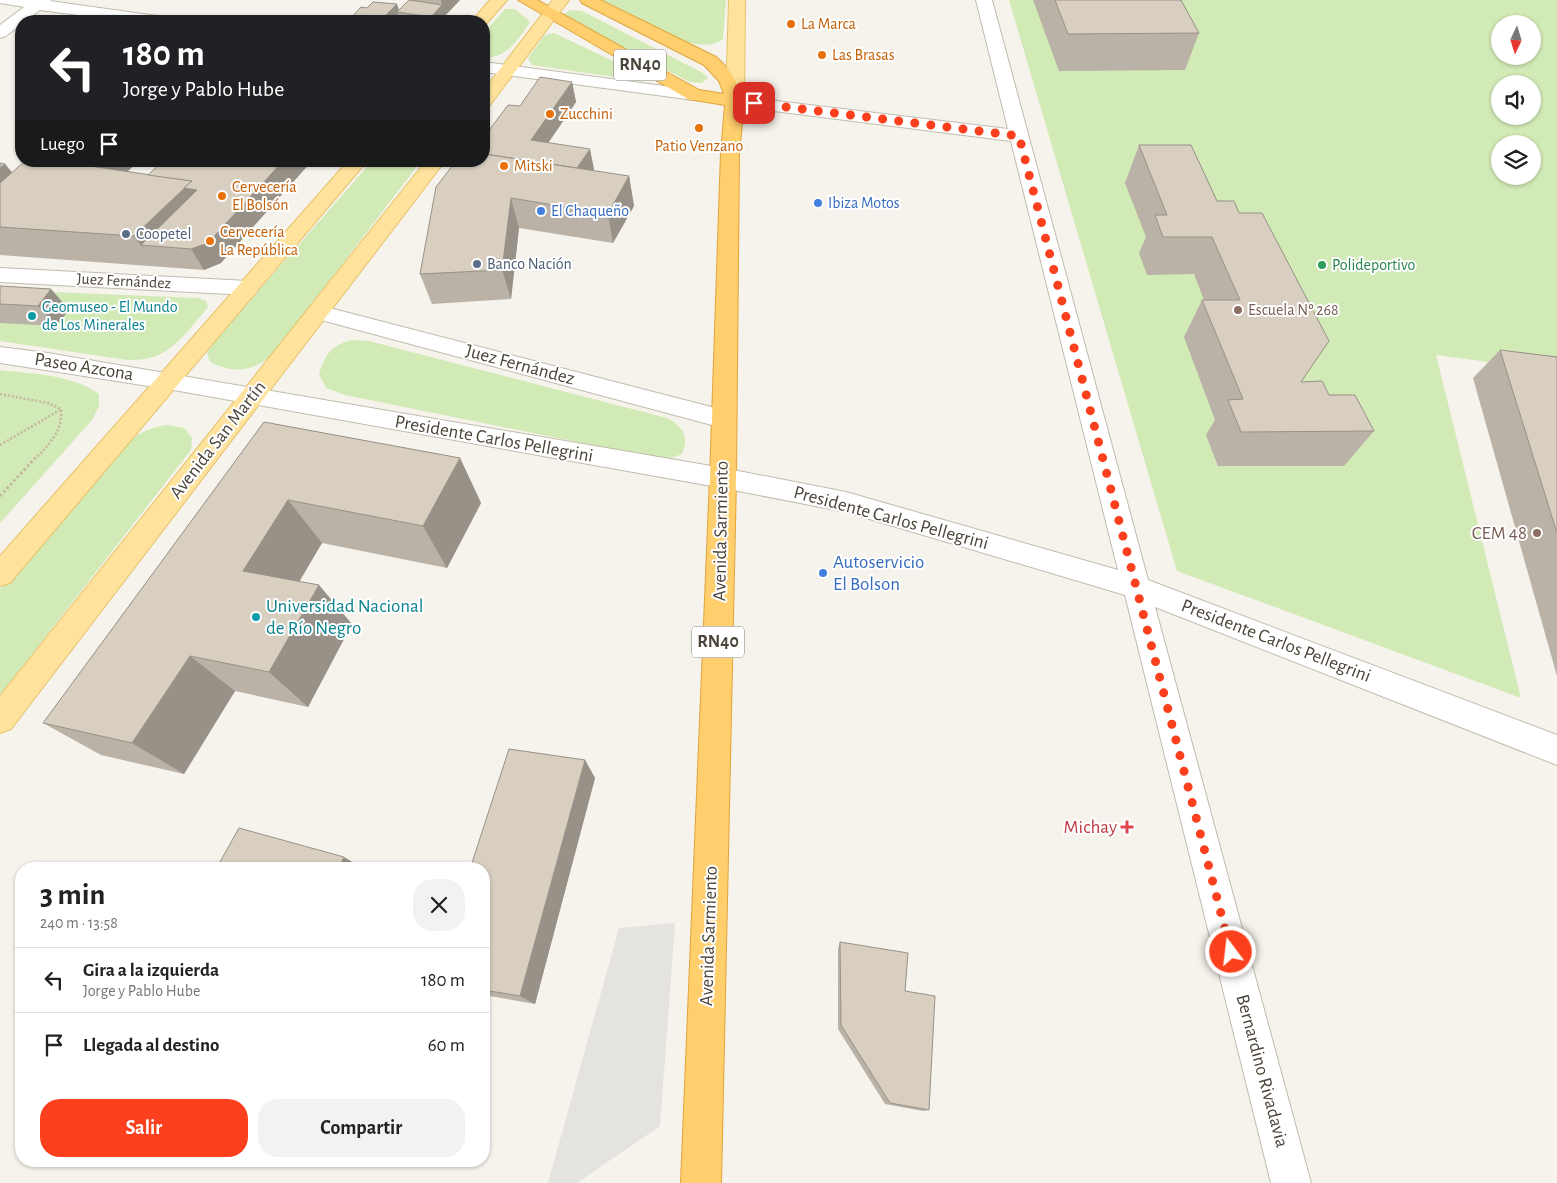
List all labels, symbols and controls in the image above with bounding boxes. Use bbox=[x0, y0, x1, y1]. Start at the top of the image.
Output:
north arrow bbox=[1491, 15, 1541, 65]
map controls bbox=[1491, 15, 1541, 185]
place label: La Marca bbox=[801, 16, 856, 32]
marker: La Marca bbox=[785, 18, 797, 30]
icon: left bbox=[40, 35, 105, 100]
text: 180 m bbox=[123, 37, 205, 72]
place label: Las Brasas bbox=[832, 47, 895, 63]
marker: Las Brasas bbox=[816, 49, 828, 61]
road number: RN40 bbox=[614, 50, 666, 80]
button: sound bbox=[1491, 75, 1541, 125]
text: Jorge y Pablo Hube bbox=[123, 78, 284, 100]
pin bbox=[733, 82, 775, 124]
icon: arrive bbox=[740, 89, 768, 117]
place label: Zucchini bbox=[560, 106, 613, 122]
marker: Zucchini bbox=[544, 108, 556, 120]
marker: Patio Venzano bbox=[693, 122, 705, 134]
icon: arrive bbox=[95, 130, 123, 158]
text: Luego bbox=[40, 135, 85, 154]
button: layers bbox=[1491, 135, 1541, 185]
place label: Patio Venzano bbox=[655, 138, 743, 154]
place label: Mitski bbox=[514, 158, 553, 174]
marker: Mitski bbox=[498, 160, 510, 172]
place label: Cervecería El Bolsón bbox=[232, 179, 297, 213]
marker: Cervecería El Bolsón bbox=[216, 190, 228, 202]
place label: Ibiza Motos bbox=[828, 195, 900, 211]
marker: Ibiza Motos bbox=[812, 197, 824, 209]
place label: El Chaqueño bbox=[551, 203, 629, 219]
marker: El Chaqueño bbox=[535, 205, 547, 217]
place label: Cervecería La República bbox=[220, 224, 298, 258]
place label: Coopetel bbox=[136, 226, 191, 242]
marker: Coopetel bbox=[120, 228, 132, 240]
marker: Cervecería La República bbox=[204, 235, 216, 247]
place label: Banco Nación bbox=[487, 256, 572, 272]
place label: Polideportivo bbox=[1332, 257, 1416, 273]
marker: Banco Nación bbox=[471, 258, 483, 270]
marker: Polideportivo bbox=[1316, 259, 1328, 271]
street label: Juez Fernández bbox=[76, 271, 172, 291]
place label: Geomuseo - El Mundo de Los Minerales bbox=[42, 299, 178, 333]
place label: Escuela Nº 268 bbox=[1248, 302, 1339, 318]
marker: Escuela Nº 268 bbox=[1232, 304, 1244, 316]
marker: Geomuseo - El Mundo de Los Minerales bbox=[26, 310, 38, 322]
street label: Juez Fernández bbox=[463, 341, 577, 389]
street label: Paseo Azcona bbox=[33, 350, 135, 384]
street label: Avenida San Martín bbox=[166, 378, 270, 502]
street label: Presidente Carlos Pellegrini bbox=[393, 412, 595, 466]
street label: Avenida Sarmiento bbox=[710, 461, 732, 601]
street label: Presidente Carlos Pellegrini bbox=[791, 483, 991, 553]
place label: CEM 48 bbox=[1472, 524, 1527, 543]
marker: CEM 48 bbox=[1531, 527, 1543, 539]
place label: Autoservicio El Bolson bbox=[833, 553, 924, 594]
marker: Autoservicio El Bolson bbox=[817, 567, 829, 579]
street label: Presidente Carlos Pellegrini bbox=[1179, 596, 1373, 686]
place label: Universidad Nacional de Río Negro bbox=[266, 597, 423, 638]
marker: Universidad Nacional de Río Negro bbox=[250, 611, 262, 623]
road number: RN40 bbox=[692, 626, 744, 658]
place label: Michay bbox=[1064, 818, 1117, 837]
marker: Michay bbox=[1121, 821, 1133, 833]
street label: Avenida Sarmiento bbox=[697, 866, 721, 1006]
button: close bbox=[413, 879, 465, 931]
text: 3 min bbox=[40, 880, 105, 910]
text: 240 m · 13:58 bbox=[40, 915, 118, 931]
position arrow bbox=[1204, 925, 1256, 977]
text: Gira a la izquierda bbox=[83, 961, 219, 980]
icon: left bbox=[40, 966, 68, 994]
text: 180 m bbox=[421, 971, 465, 990]
text: Jorge y Pablo Hube bbox=[83, 983, 200, 999]
street label: Bernardino Rivadavia bbox=[1232, 992, 1292, 1150]
icon: arrive bbox=[40, 1031, 68, 1059]
text: Llegada al destino bbox=[83, 1036, 220, 1055]
text: 60 m bbox=[428, 1036, 465, 1055]
button: Salir bbox=[40, 1099, 248, 1157]
button: Compartir bbox=[258, 1099, 465, 1157]

